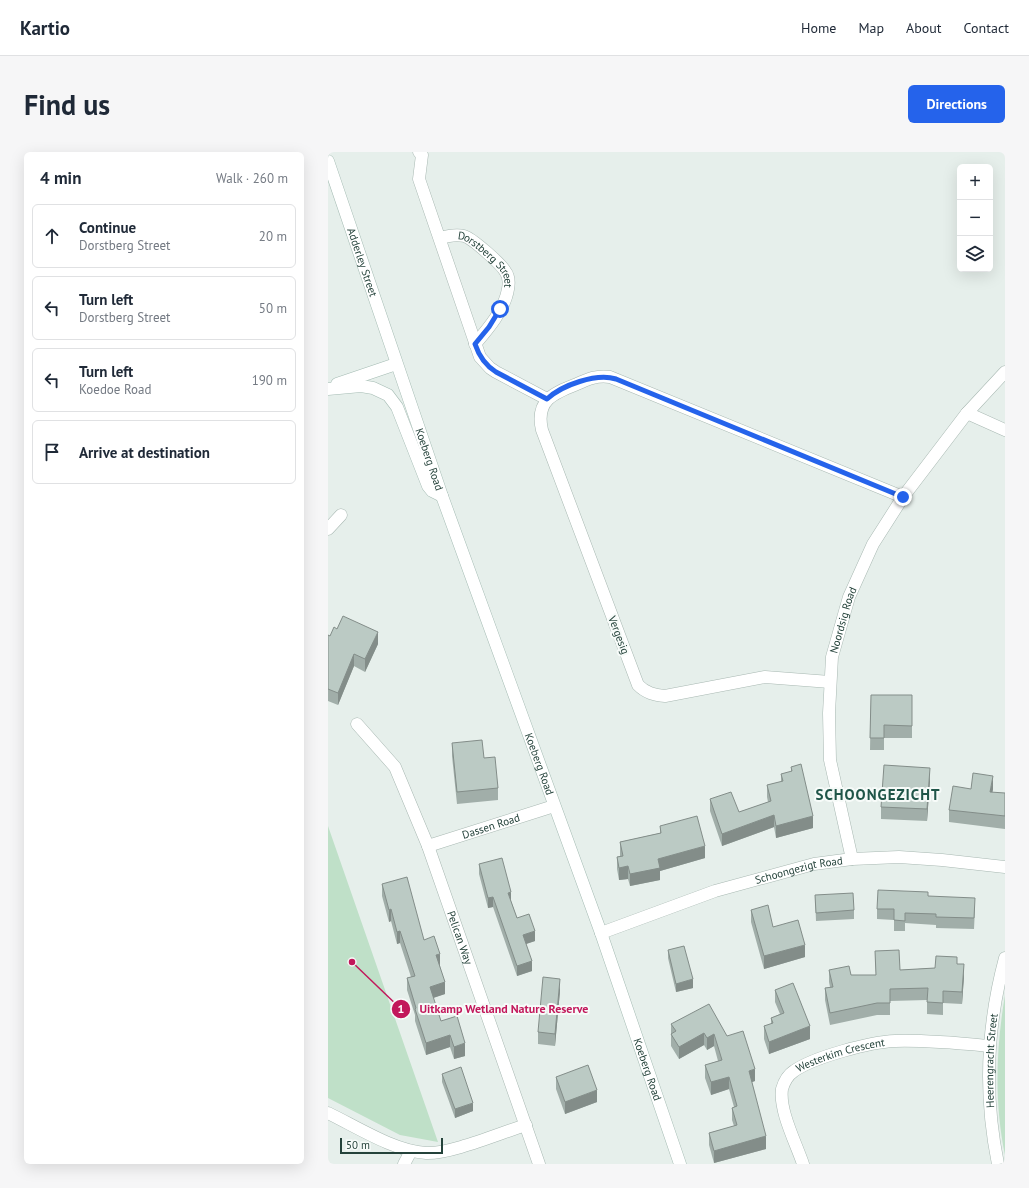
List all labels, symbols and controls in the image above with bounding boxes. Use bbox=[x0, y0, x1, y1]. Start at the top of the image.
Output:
text: Kartio bbox=[20, 16, 70, 40]
text: Home bbox=[801, 19, 836, 37]
text: Map bbox=[858, 19, 884, 37]
text: About bbox=[906, 19, 942, 37]
text: Contact bbox=[964, 19, 1009, 37]
button: Directions bbox=[908, 85, 1005, 123]
text: Find us bbox=[24, 86, 110, 123]
map controls bbox=[957, 164, 993, 272]
button: + bbox=[957, 164, 993, 200]
text: 4 min bbox=[40, 167, 81, 189]
text: Walk · 260 m bbox=[216, 170, 288, 187]
button: − bbox=[957, 200, 993, 236]
text: Continue bbox=[79, 218, 136, 237]
icon: ahead bbox=[41, 225, 63, 247]
street label: Adderley Street bbox=[344, 226, 381, 299]
text: 20 m bbox=[259, 228, 287, 245]
street label: Dorstberg Street bbox=[457, 228, 516, 289]
button: layers bbox=[957, 236, 993, 272]
text: Dorstberg Street bbox=[79, 237, 170, 254]
text: Turn left bbox=[79, 290, 133, 309]
icon: left bbox=[41, 297, 63, 319]
text: 50 m bbox=[259, 300, 287, 317]
route start bbox=[491, 300, 509, 318]
text: Dorstberg Street bbox=[79, 309, 170, 326]
text: Turn left bbox=[79, 362, 133, 381]
icon: left bbox=[41, 369, 63, 391]
text: 190 m bbox=[252, 372, 287, 389]
text: Koedoe Road bbox=[79, 381, 151, 398]
street label: Koeberg Road bbox=[412, 426, 447, 492]
icon: arrive bbox=[41, 441, 63, 463]
text: Arrive at destination bbox=[79, 443, 210, 462]
route end bbox=[894, 488, 912, 506]
street label: Noordsig Road bbox=[826, 585, 860, 655]
street label: Vergesig bbox=[605, 613, 633, 656]
street label: Koeberg Road bbox=[522, 731, 557, 797]
district label: SCHOONGEZICHT bbox=[815, 785, 941, 804]
street label: Dassen Road bbox=[460, 810, 522, 842]
street label: Schoongezigt Road bbox=[753, 853, 844, 887]
street label: Pelican Way bbox=[444, 909, 476, 967]
callout: Uitkamp Wetland Nature Reserve bbox=[391, 997, 597, 1021]
text: 1 bbox=[398, 1001, 404, 1016]
text: Uitkamp Wetland Nature Reserve bbox=[420, 1001, 588, 1016]
street label: Heerengracht Street bbox=[982, 1012, 1001, 1108]
street label: Westerkim Crescent bbox=[793, 1035, 886, 1075]
street label: Koeberg Road bbox=[630, 1036, 665, 1103]
scale bar bbox=[340, 1136, 443, 1155]
text: 50 m bbox=[346, 1138, 370, 1152]

